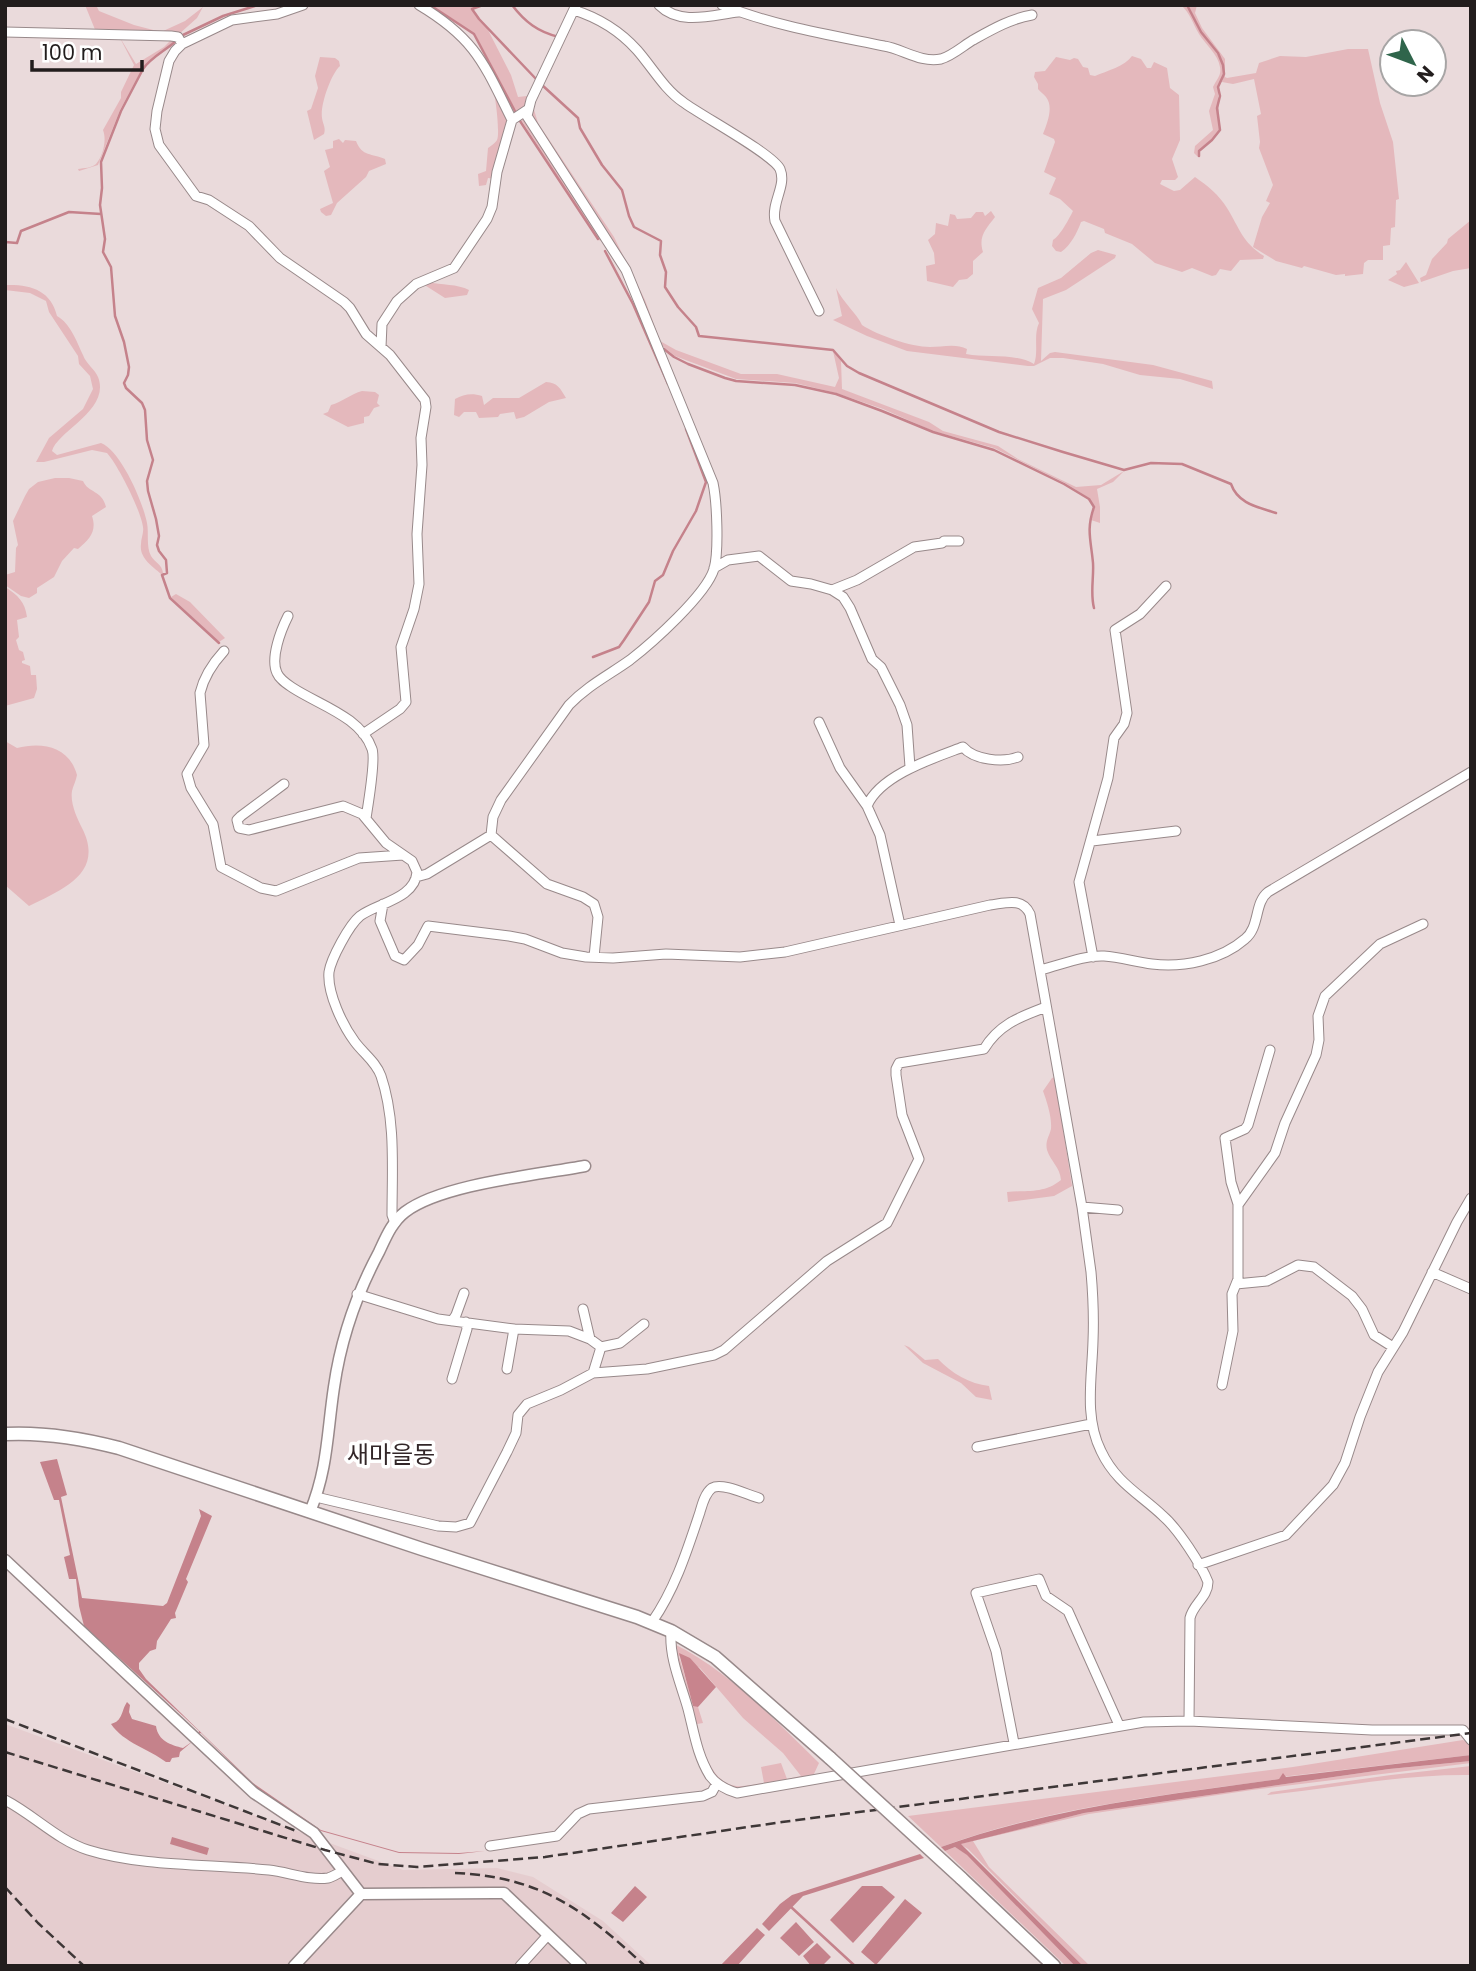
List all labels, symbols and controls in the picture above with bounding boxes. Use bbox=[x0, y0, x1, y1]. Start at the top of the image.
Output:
scale bar bbox=[32, 28, 142, 72]
north arrow bbox=[1378, 28, 1448, 98]
text: 100 m bbox=[42, 38, 102, 67]
text: N bbox=[1410, 60, 1440, 88]
district label: 새마을동 bbox=[347, 1438, 435, 1471]

